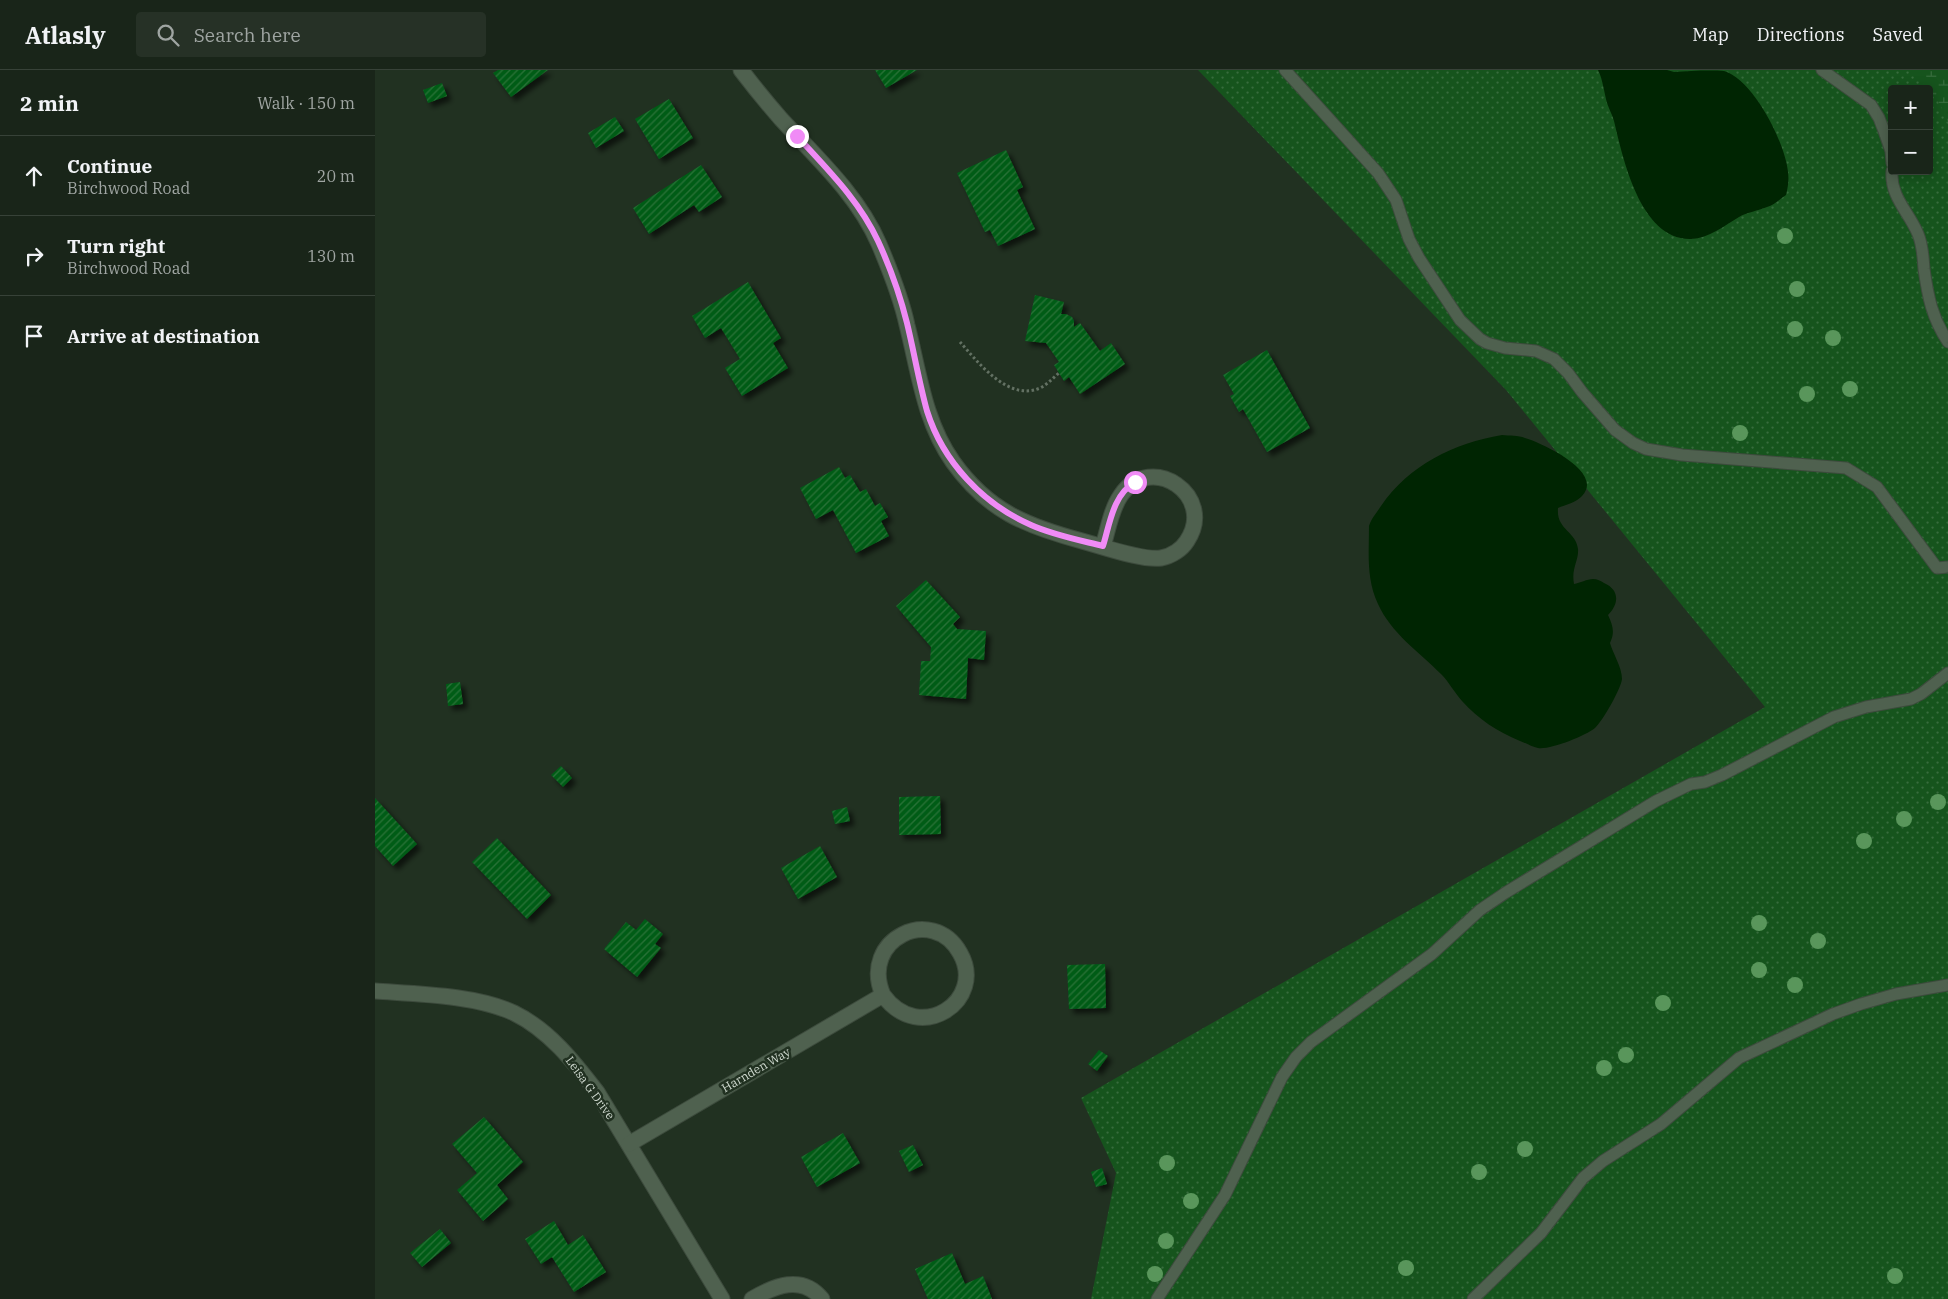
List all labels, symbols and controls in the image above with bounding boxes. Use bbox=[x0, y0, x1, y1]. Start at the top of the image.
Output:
search box bbox=[136, 12, 486, 57]
text: Atlasly bbox=[25, 19, 106, 51]
icon: search bbox=[154, 21, 182, 49]
text: Search here bbox=[194, 23, 301, 47]
text: Map bbox=[1692, 23, 1729, 46]
text: Directions bbox=[1757, 23, 1845, 46]
text: Saved bbox=[1873, 23, 1923, 46]
map controls bbox=[1888, 85, 1933, 175]
button: + bbox=[1888, 85, 1933, 130]
text: 2 min bbox=[20, 89, 79, 117]
text: Walk · 150 m bbox=[257, 93, 355, 113]
route end bbox=[786, 125, 809, 148]
button: − bbox=[1888, 130, 1933, 175]
text: Continue bbox=[67, 154, 152, 178]
icon: ahead bbox=[20, 162, 48, 190]
text: 20 m bbox=[317, 166, 355, 186]
text: Birchwood Road bbox=[67, 178, 190, 198]
text: Turn right bbox=[67, 234, 165, 258]
icon: right bbox=[20, 242, 48, 270]
text: 130 m bbox=[307, 246, 355, 266]
text: Birchwood Road bbox=[67, 258, 190, 278]
icon: arrive bbox=[20, 322, 48, 350]
text: Arrive at destination bbox=[67, 324, 260, 348]
route start bbox=[1124, 471, 1147, 494]
street label: Harnden Way bbox=[719, 1044, 793, 1095]
street label: Leisa G Drive bbox=[563, 1053, 618, 1122]

